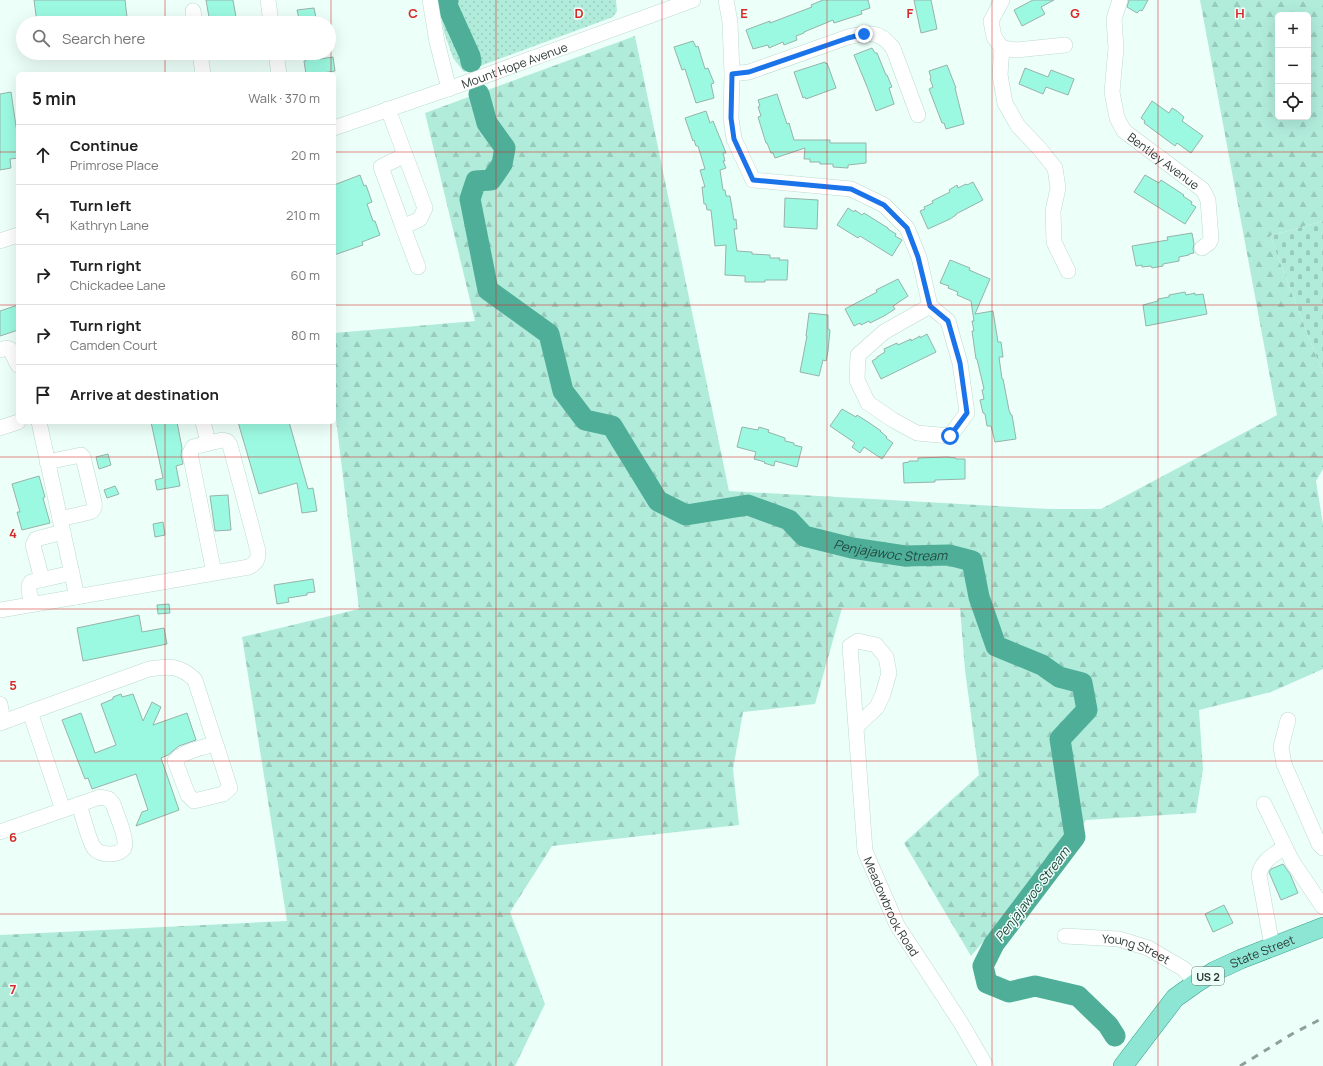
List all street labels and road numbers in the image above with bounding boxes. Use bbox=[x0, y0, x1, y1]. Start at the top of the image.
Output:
street label: Mount Hope Avenue bbox=[459, 38, 570, 92]
street label: Bentley Avenue bbox=[1124, 128, 1203, 193]
street label: Meadowbrook Road bbox=[860, 854, 924, 959]
street label: Young Street bbox=[1102, 930, 1174, 968]
street label: State Street bbox=[1227, 930, 1297, 972]
road number: US 2 bbox=[1192, 967, 1224, 985]

